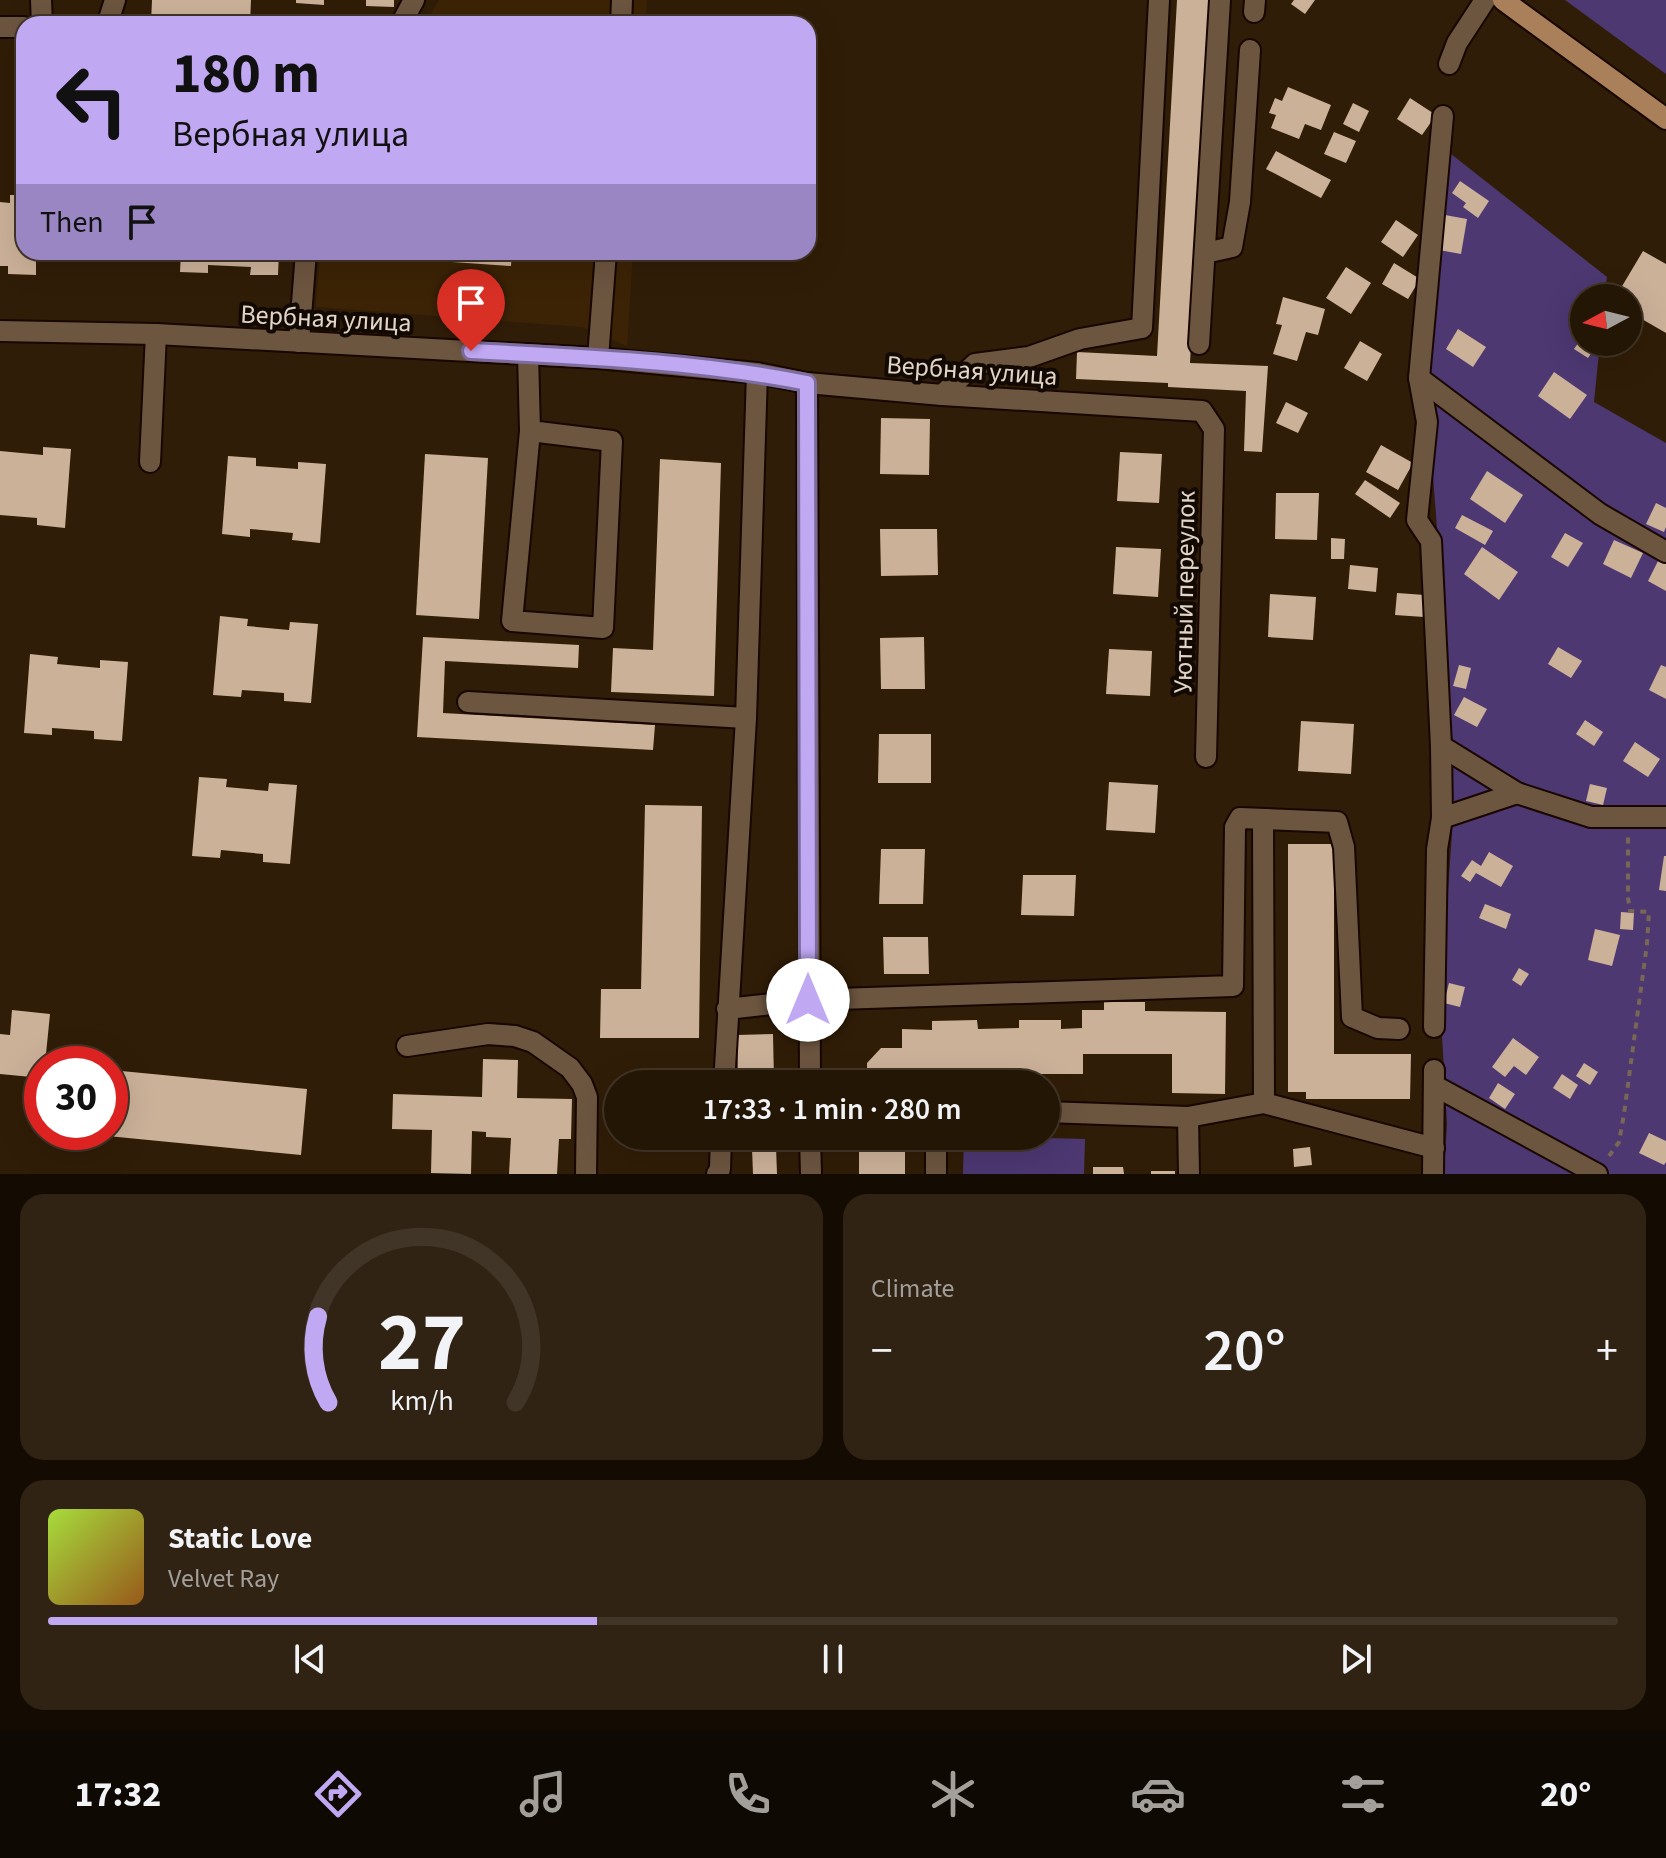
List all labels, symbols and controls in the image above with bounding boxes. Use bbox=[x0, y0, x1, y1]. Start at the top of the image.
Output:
text: 180 m bbox=[172, 35, 320, 114]
icon: left bbox=[40, 48, 144, 152]
text: Вербная улица bbox=[172, 109, 409, 160]
icon: arrive bbox=[120, 200, 164, 244]
text: Then bbox=[40, 201, 104, 244]
pin bbox=[437, 269, 505, 351]
icon: arrive bbox=[449, 281, 493, 325]
north arrow bbox=[1570, 284, 1642, 356]
map controls bbox=[1570, 284, 1642, 356]
street label: Вербная улица bbox=[240, 296, 412, 341]
street label: Вербная улица bbox=[885, 346, 1059, 395]
street label: Уютный переулок bbox=[1164, 490, 1205, 694]
position arrow bbox=[766, 958, 850, 1042]
speed limit sign: 30 bbox=[24, 1046, 128, 1150]
text: 17:33 · 1 min · 280 m bbox=[702, 1088, 962, 1131]
text: Climate bbox=[871, 1270, 955, 1307]
text: 27 bbox=[378, 1284, 465, 1402]
text: 20° bbox=[1203, 1309, 1286, 1394]
text: − bbox=[871, 1320, 893, 1383]
text: + bbox=[1596, 1320, 1618, 1383]
text: km/h bbox=[390, 1381, 453, 1421]
text: Static Love bbox=[168, 1517, 312, 1560]
text: Velvet Ray bbox=[168, 1560, 279, 1597]
icon: previous bbox=[288, 1637, 332, 1681]
icon: pause bbox=[811, 1637, 855, 1681]
icon: next bbox=[1334, 1637, 1378, 1681]
icon: directions bbox=[310, 1766, 366, 1822]
icon: music bbox=[515, 1766, 571, 1822]
icon: phone bbox=[720, 1766, 776, 1822]
icon: climate bbox=[925, 1766, 981, 1822]
icon: car bbox=[1130, 1766, 1186, 1822]
icon: filters bbox=[1335, 1766, 1391, 1822]
text: 17:32 bbox=[75, 1769, 161, 1820]
text: 20° bbox=[1540, 1769, 1592, 1820]

